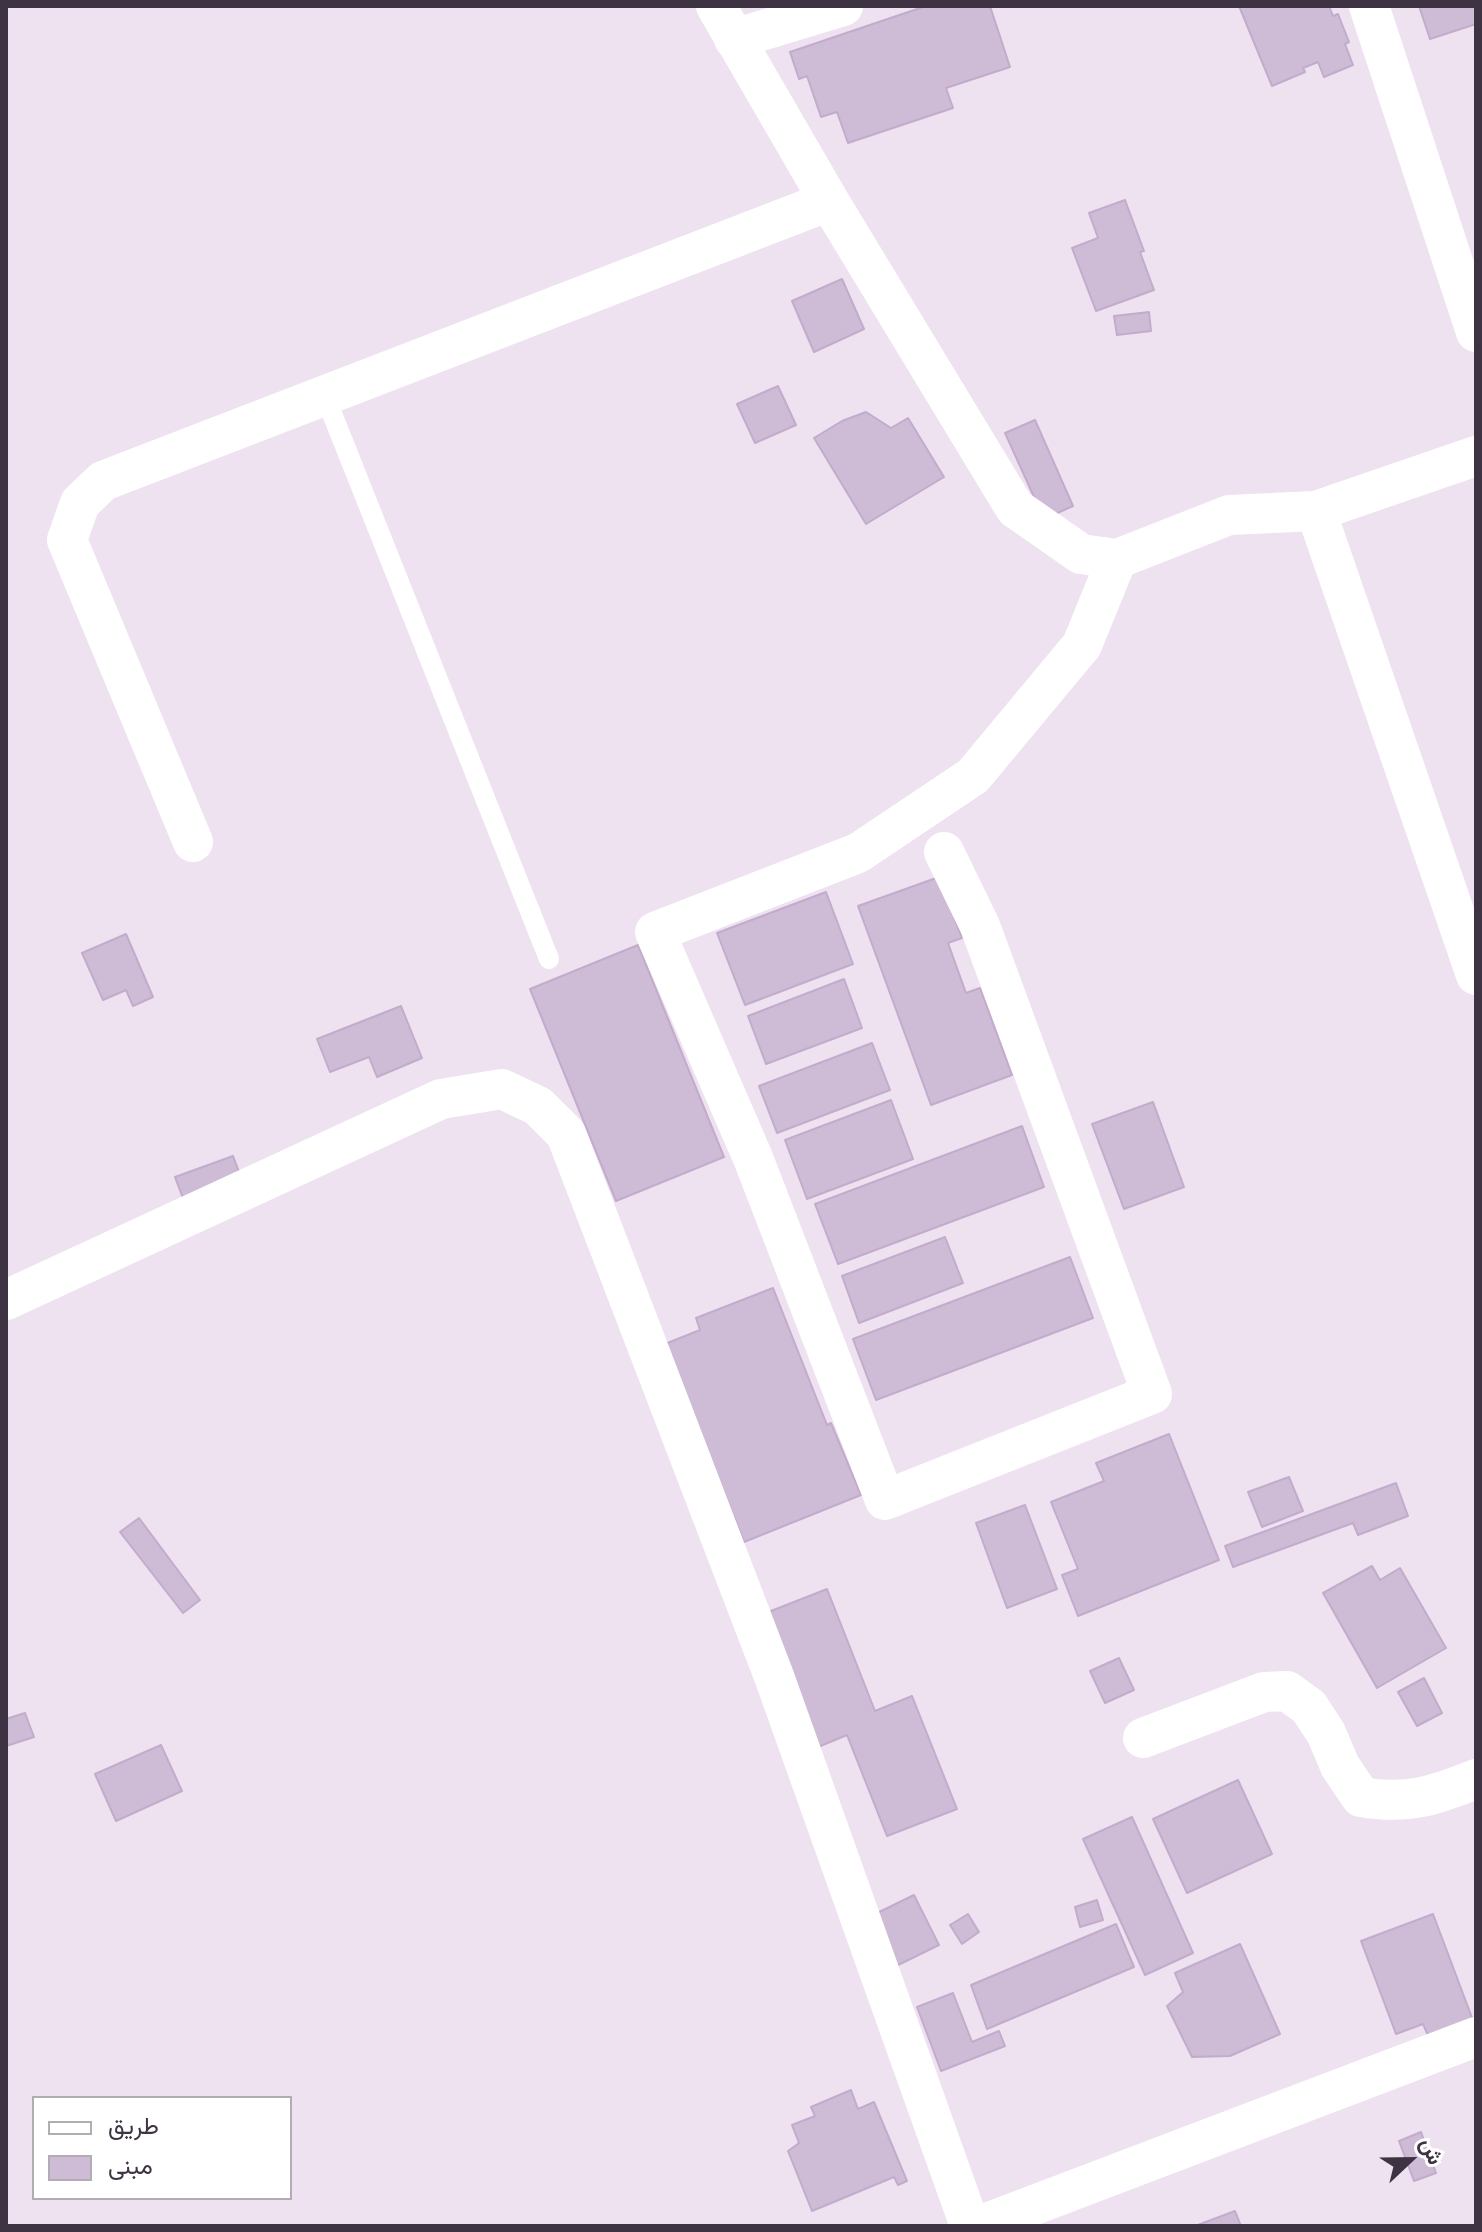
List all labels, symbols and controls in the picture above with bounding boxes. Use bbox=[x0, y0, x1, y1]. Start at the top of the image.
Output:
legend bbox=[32, 2096, 292, 2200]
text: طريق bbox=[108, 2111, 159, 2139]
north arrow bbox=[1370, 2120, 1450, 2200]
text: ش bbox=[1415, 2134, 1449, 2168]
text: مبنى bbox=[108, 2151, 153, 2179]

